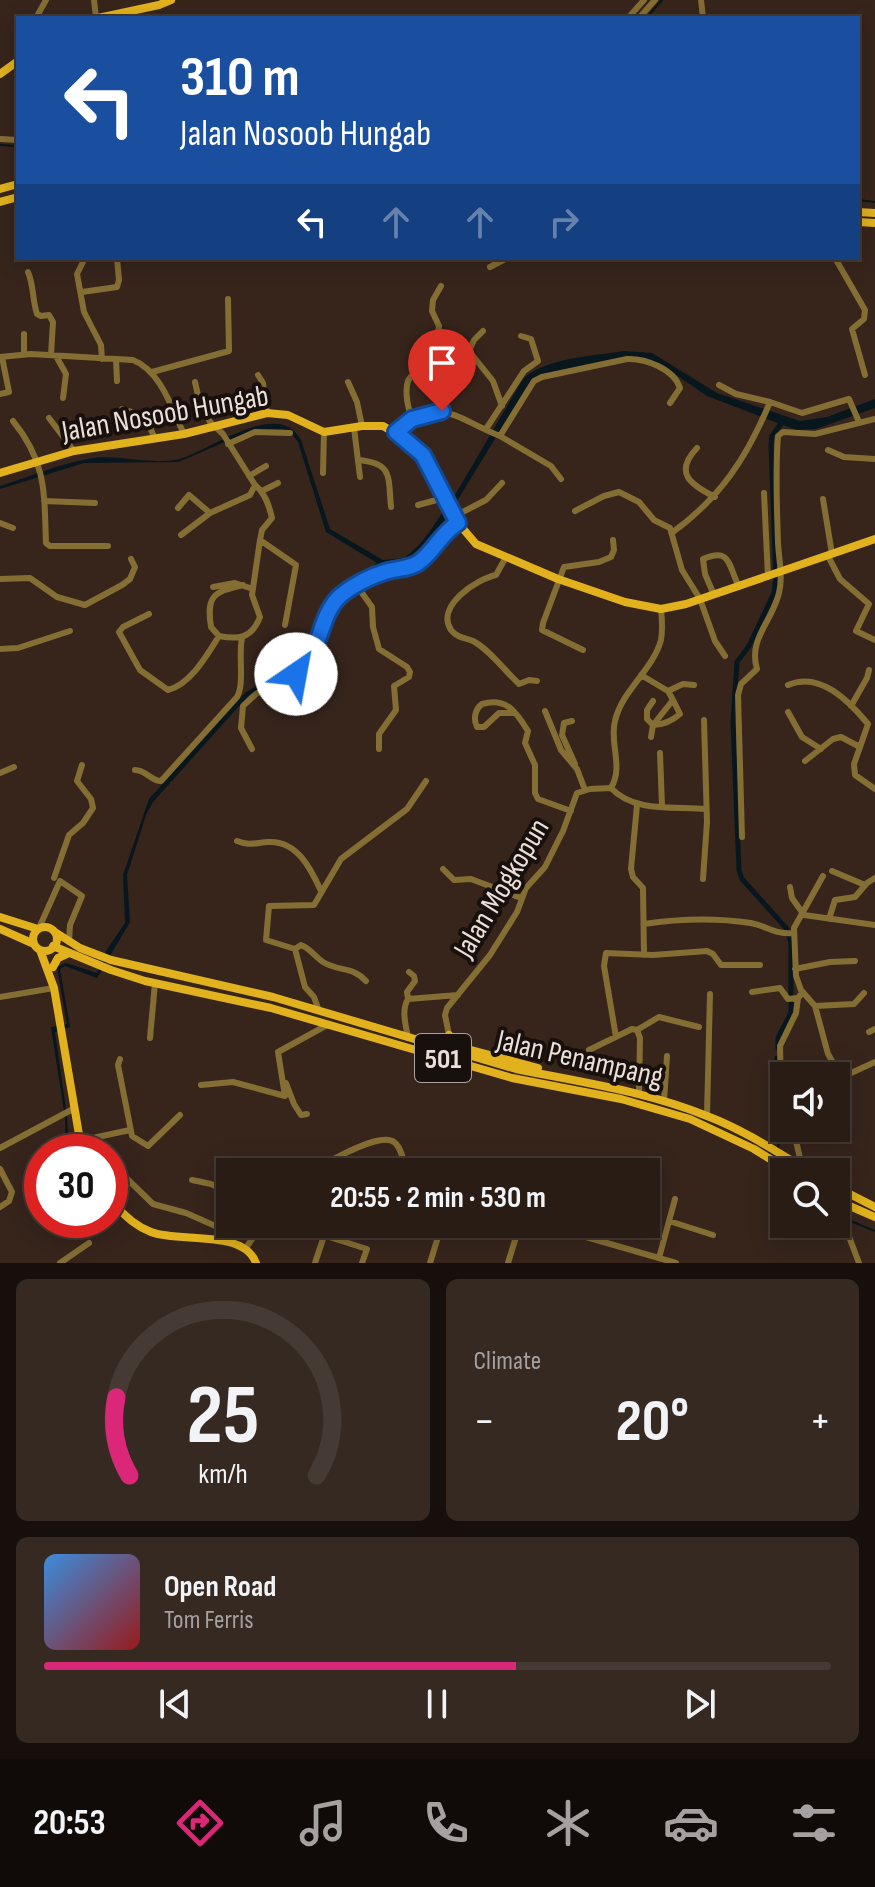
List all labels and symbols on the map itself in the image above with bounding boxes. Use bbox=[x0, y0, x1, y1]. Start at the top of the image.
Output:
pin bbox=[408, 329, 476, 411]
street label: Jalan Nosoob Hungab bbox=[58, 378, 271, 450]
position arrow bbox=[254, 632, 338, 716]
street label: Jalan Mogkopun bbox=[446, 812, 557, 965]
street label: Jalan Penampang bbox=[492, 1022, 666, 1096]
road number: 501 bbox=[415, 1034, 471, 1082]
speed limit sign: 30 bbox=[24, 1134, 128, 1238]

